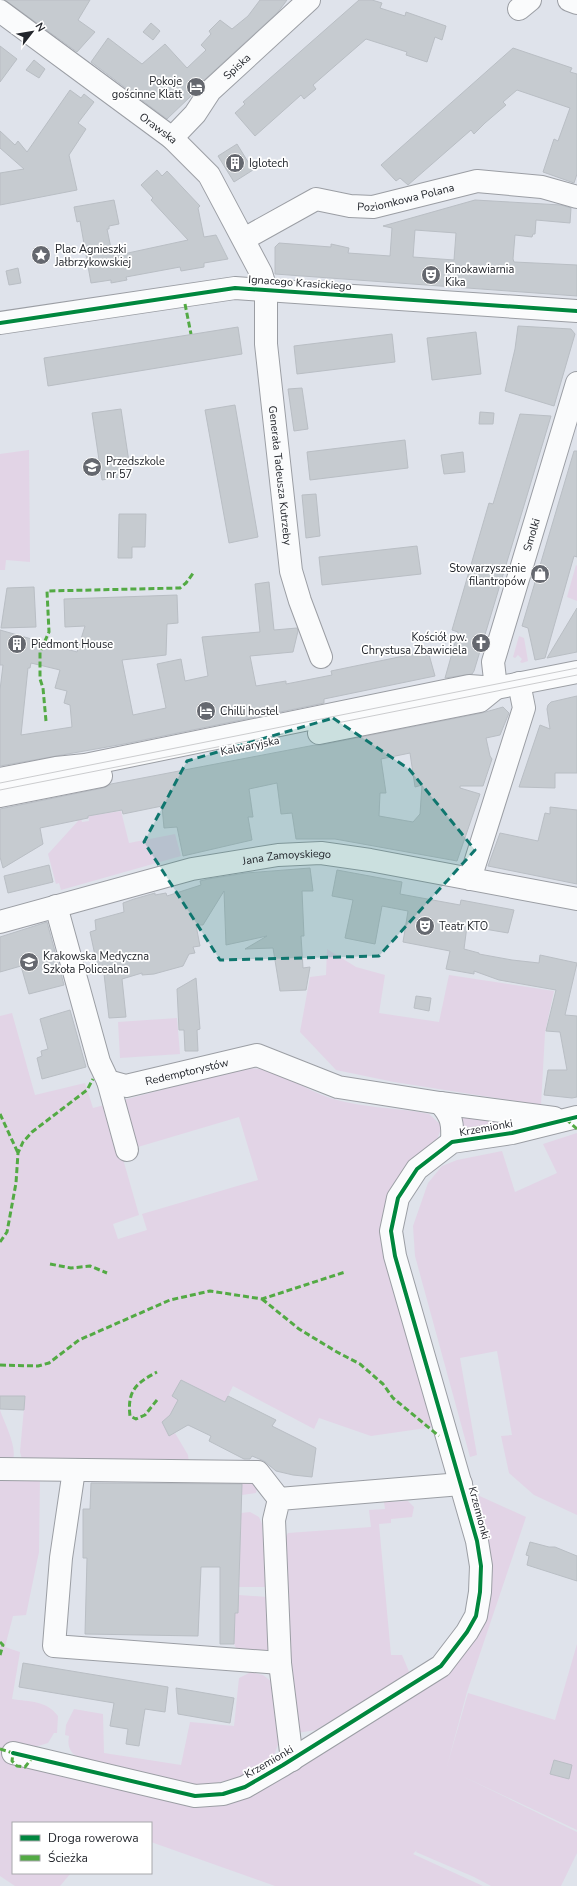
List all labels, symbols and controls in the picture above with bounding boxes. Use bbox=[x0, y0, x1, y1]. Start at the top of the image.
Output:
north arrow bbox=[12, 12, 52, 52]
text: N bbox=[32, 20, 49, 34]
street label: Spiska bbox=[220, 50, 254, 83]
place label: Pokoje gościnne Klatt bbox=[112, 74, 182, 102]
hotel icon: Pokoje gościnne Klatt bbox=[185, 76, 207, 98]
street label: Orawska bbox=[136, 109, 181, 147]
building icon: Iglotech bbox=[224, 152, 246, 174]
place label: Iglotech bbox=[249, 156, 289, 171]
street label: Poziomkowa Polana bbox=[357, 179, 456, 215]
place label: Plac Agnieszki Jałbrzykowskiej bbox=[54, 242, 131, 270]
place icon: Plac Agnieszki Jałbrzykowskiej bbox=[30, 244, 52, 266]
place label: Kinokawiarnia Kika bbox=[445, 262, 514, 290]
theatre icon: Kinokawiarnia Kika bbox=[420, 264, 442, 286]
street label: Ignacego Krasickiego bbox=[248, 272, 352, 294]
street label: Generała Tadeusza Kutrzeby bbox=[265, 405, 296, 546]
place label: Przedszkole nr 57 bbox=[106, 454, 165, 482]
school or university icon: Przedszkole nr 57 bbox=[81, 456, 103, 478]
street label: Smolki bbox=[519, 517, 543, 553]
place label: Stowarzyszenie filantropów bbox=[449, 561, 526, 589]
shop icon: Stowarzyszenie filantropów bbox=[529, 563, 551, 585]
place label: Kościół pw. Chrystusa Zbawiciela bbox=[361, 630, 467, 658]
church icon: Kościół pw. Chrystusa Zbawiciela bbox=[470, 632, 492, 654]
building icon: Piedmont House bbox=[6, 633, 28, 655]
place label: Piedmont House bbox=[31, 637, 113, 652]
hotel icon: Chilli hostel bbox=[195, 700, 217, 722]
place label: Chilli hostel bbox=[220, 704, 279, 719]
street label: Kalwaryjska bbox=[219, 733, 281, 759]
street label: Jana Zamoyskiego bbox=[240, 845, 332, 868]
theatre icon: Teatr KTO bbox=[414, 915, 436, 937]
place label: Teatr KTO bbox=[439, 919, 488, 934]
place label: Krakowska Medyczna Szkoła Policealna bbox=[43, 949, 149, 977]
school or university icon: Krakowska Medyczna Szkoła Policealna bbox=[18, 951, 40, 973]
street label: Redemptorystów bbox=[144, 1054, 230, 1089]
street label: Krzemionki bbox=[458, 1116, 514, 1140]
street label: Krzemionki bbox=[465, 1485, 493, 1541]
street label: Krzemionki bbox=[242, 1742, 296, 1782]
legend bbox=[12, 1822, 152, 1874]
text: Droga rowerowa bbox=[48, 1830, 139, 1846]
text: Ścieżka bbox=[48, 1850, 88, 1866]

